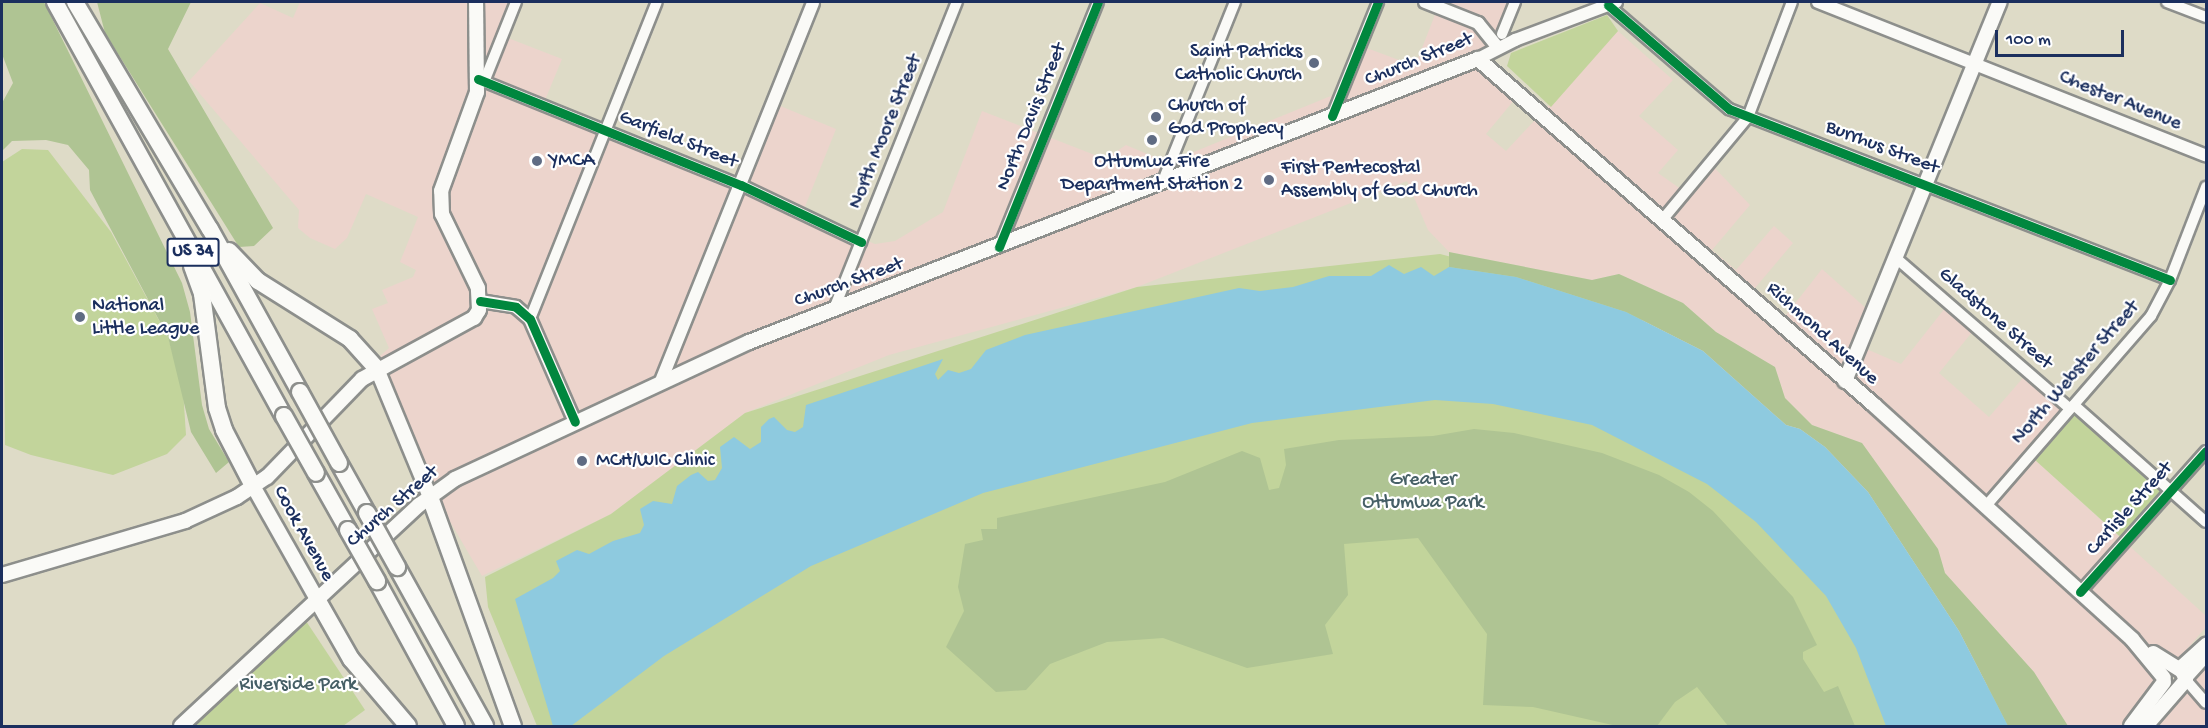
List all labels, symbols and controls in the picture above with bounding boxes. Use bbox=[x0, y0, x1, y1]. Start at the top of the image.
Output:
scale bar bbox=[1998, 18, 2127, 56]
street label: Church Street bbox=[1362, 28, 1476, 92]
text: 100 m bbox=[2006, 30, 2051, 51]
street label: North Davis Street bbox=[991, 40, 1073, 194]
place label: Saint Patricks Catholic Church bbox=[1175, 40, 1302, 87]
street label: North Moore Street bbox=[844, 51, 928, 213]
marker: Saint Patricks Catholic Church bbox=[1307, 56, 1321, 70]
street label: Chester Avenue bbox=[2055, 66, 2185, 136]
place label: Church of God Prophecy bbox=[1168, 94, 1283, 141]
street label: Garfield Street bbox=[615, 105, 741, 175]
marker: Church of God Prophecy bbox=[1149, 110, 1163, 124]
street label: Burrhus Street bbox=[1822, 115, 1942, 181]
marker: Ottumwa Fire Department Station 2 bbox=[1145, 133, 1159, 147]
place label: YMCA bbox=[549, 149, 595, 173]
place label: Ottumwa Fire Department Station 2 bbox=[1061, 150, 1243, 197]
marker: YMCA bbox=[530, 154, 544, 168]
place label: First Pentecostal Assembly of God Church bbox=[1281, 156, 1478, 203]
marker: First Pentecostal Assembly of God Church bbox=[1262, 173, 1276, 187]
road number: US 34 bbox=[166, 237, 220, 267]
street label: Church Street bbox=[791, 252, 907, 314]
street label: Gladstone Street bbox=[1933, 263, 2057, 375]
street label: Richmond Avenue bbox=[1761, 277, 1883, 391]
place label: National Little League bbox=[92, 294, 199, 341]
street label: North Webster Street bbox=[2007, 296, 2145, 450]
marker: National Little League bbox=[73, 310, 87, 324]
place label: MCH/WIC Clinic bbox=[596, 449, 715, 473]
marker: MCH/WIC Clinic bbox=[573, 452, 591, 470]
street label: Carlisle Street bbox=[2082, 457, 2178, 561]
street label: Church Street bbox=[342, 461, 444, 553]
park label: Greater Ottumwa Park bbox=[1362, 468, 1484, 515]
street label: Cook Avenue bbox=[267, 482, 339, 586]
park label: Riverside Park bbox=[239, 673, 357, 697]

